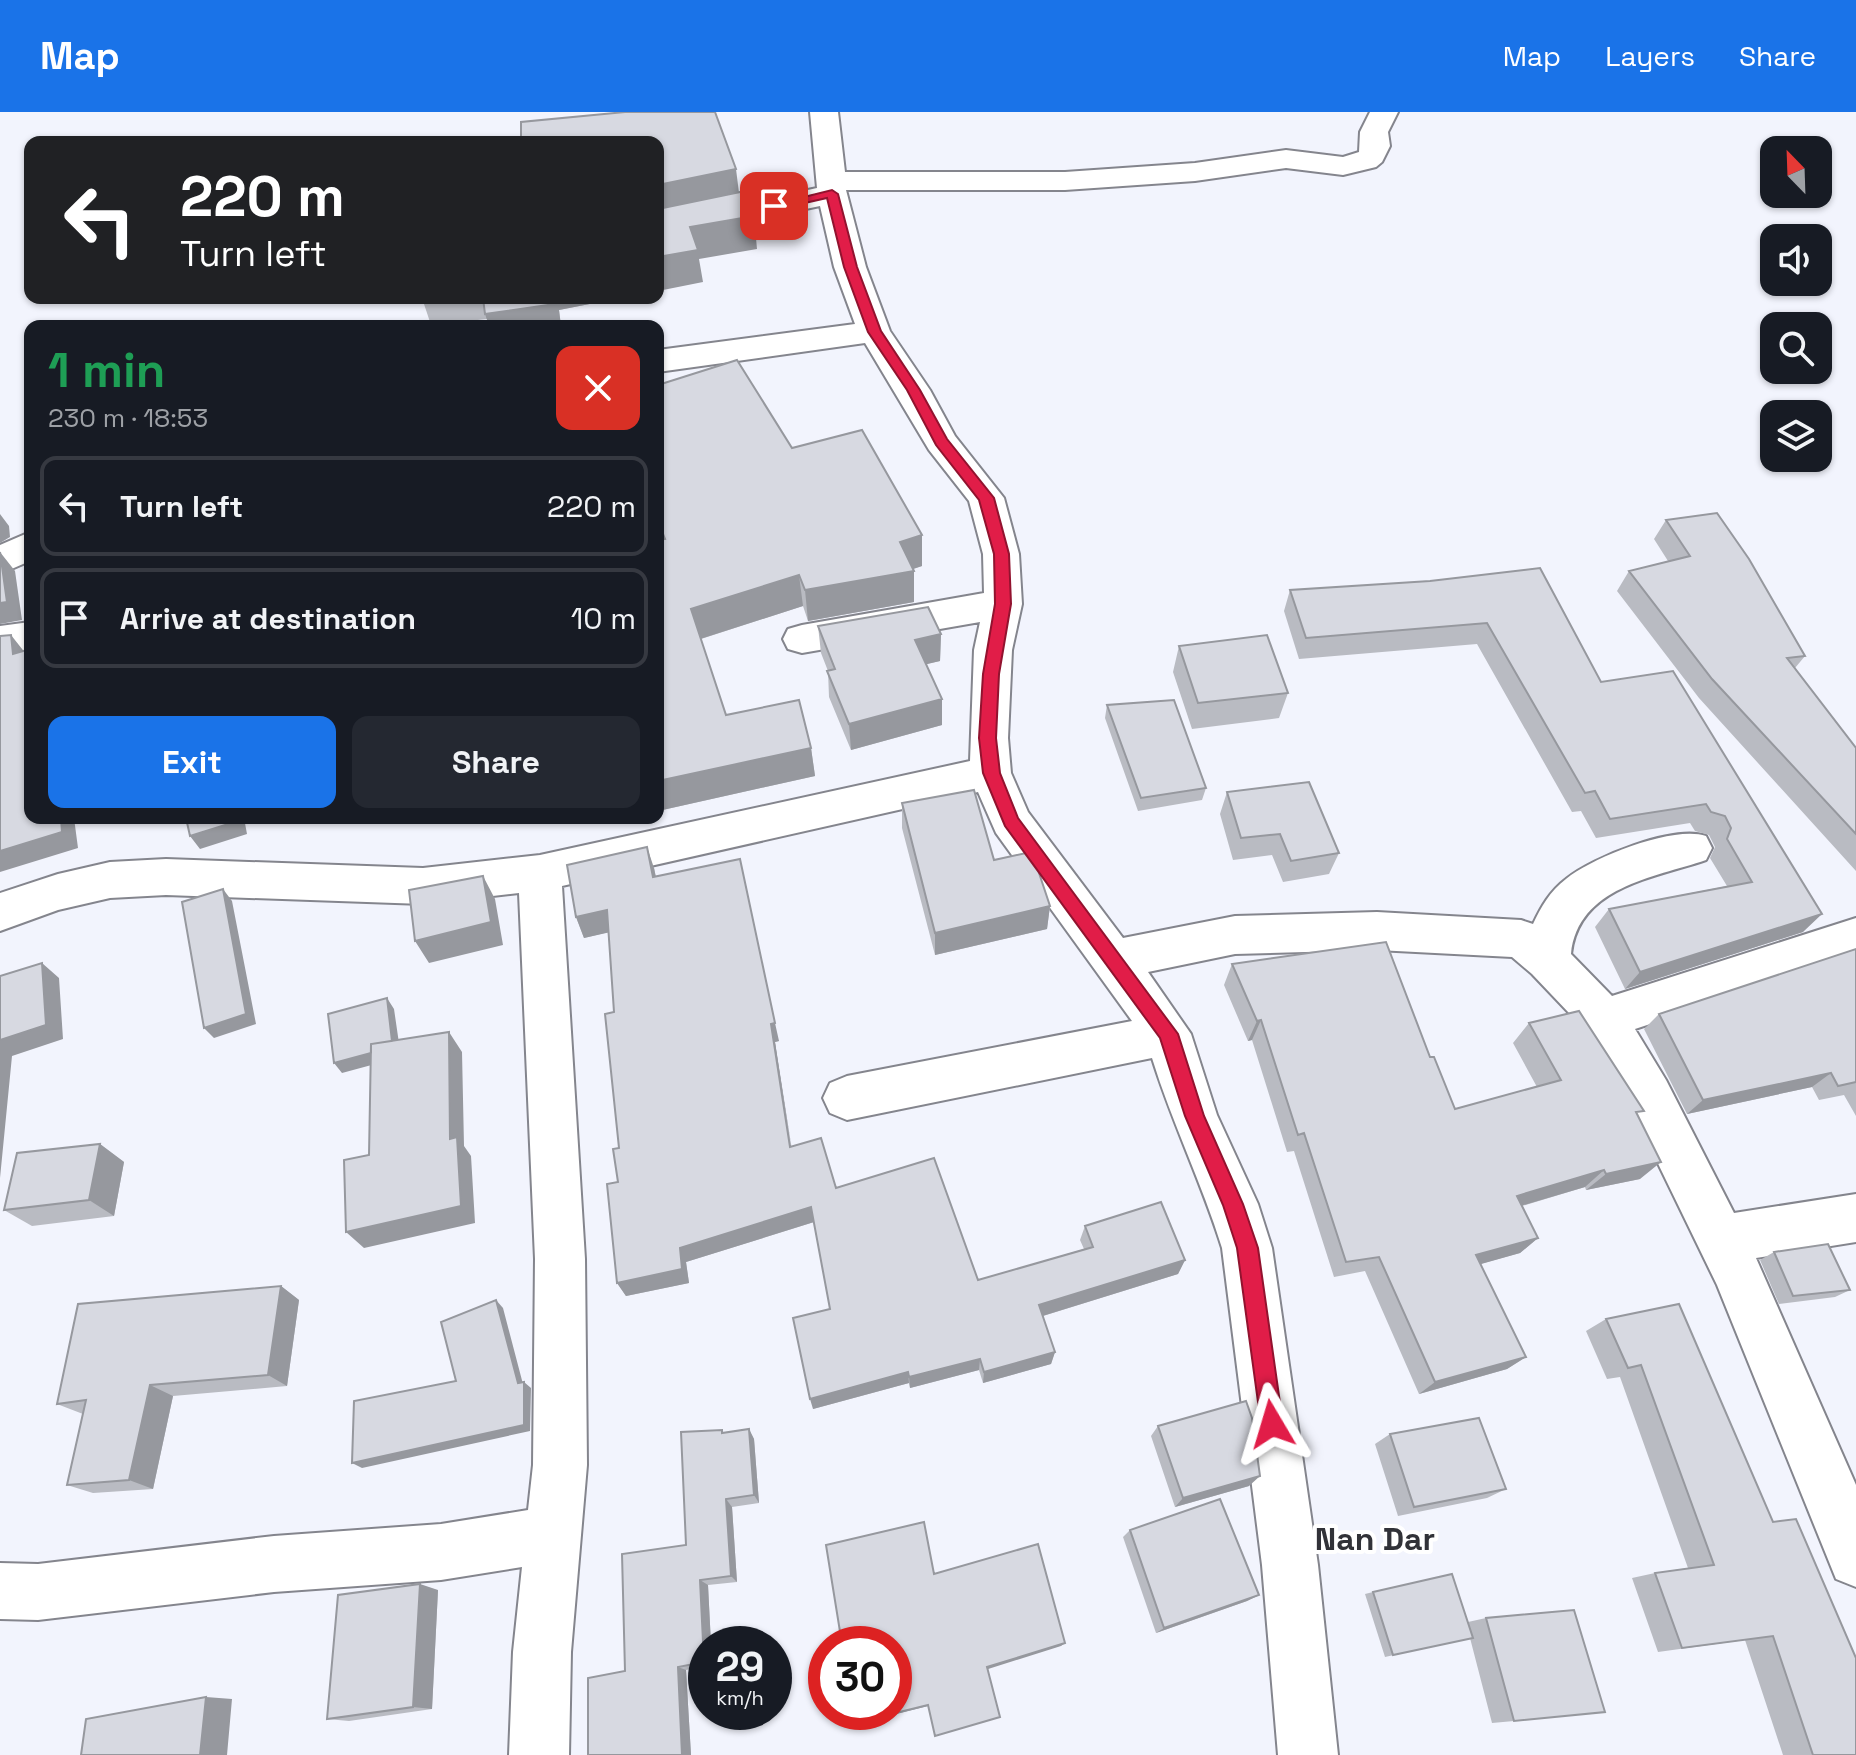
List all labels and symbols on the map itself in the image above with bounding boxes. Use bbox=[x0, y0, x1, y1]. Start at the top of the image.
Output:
north arrow bbox=[1760, 136, 1832, 208]
pin bbox=[740, 172, 808, 240]
position arrow bbox=[1230, 1382, 1314, 1466]
district label: Nan Dar bbox=[1315, 1519, 1435, 1559]
speed limit sign: 30 bbox=[808, 1626, 912, 1730]

